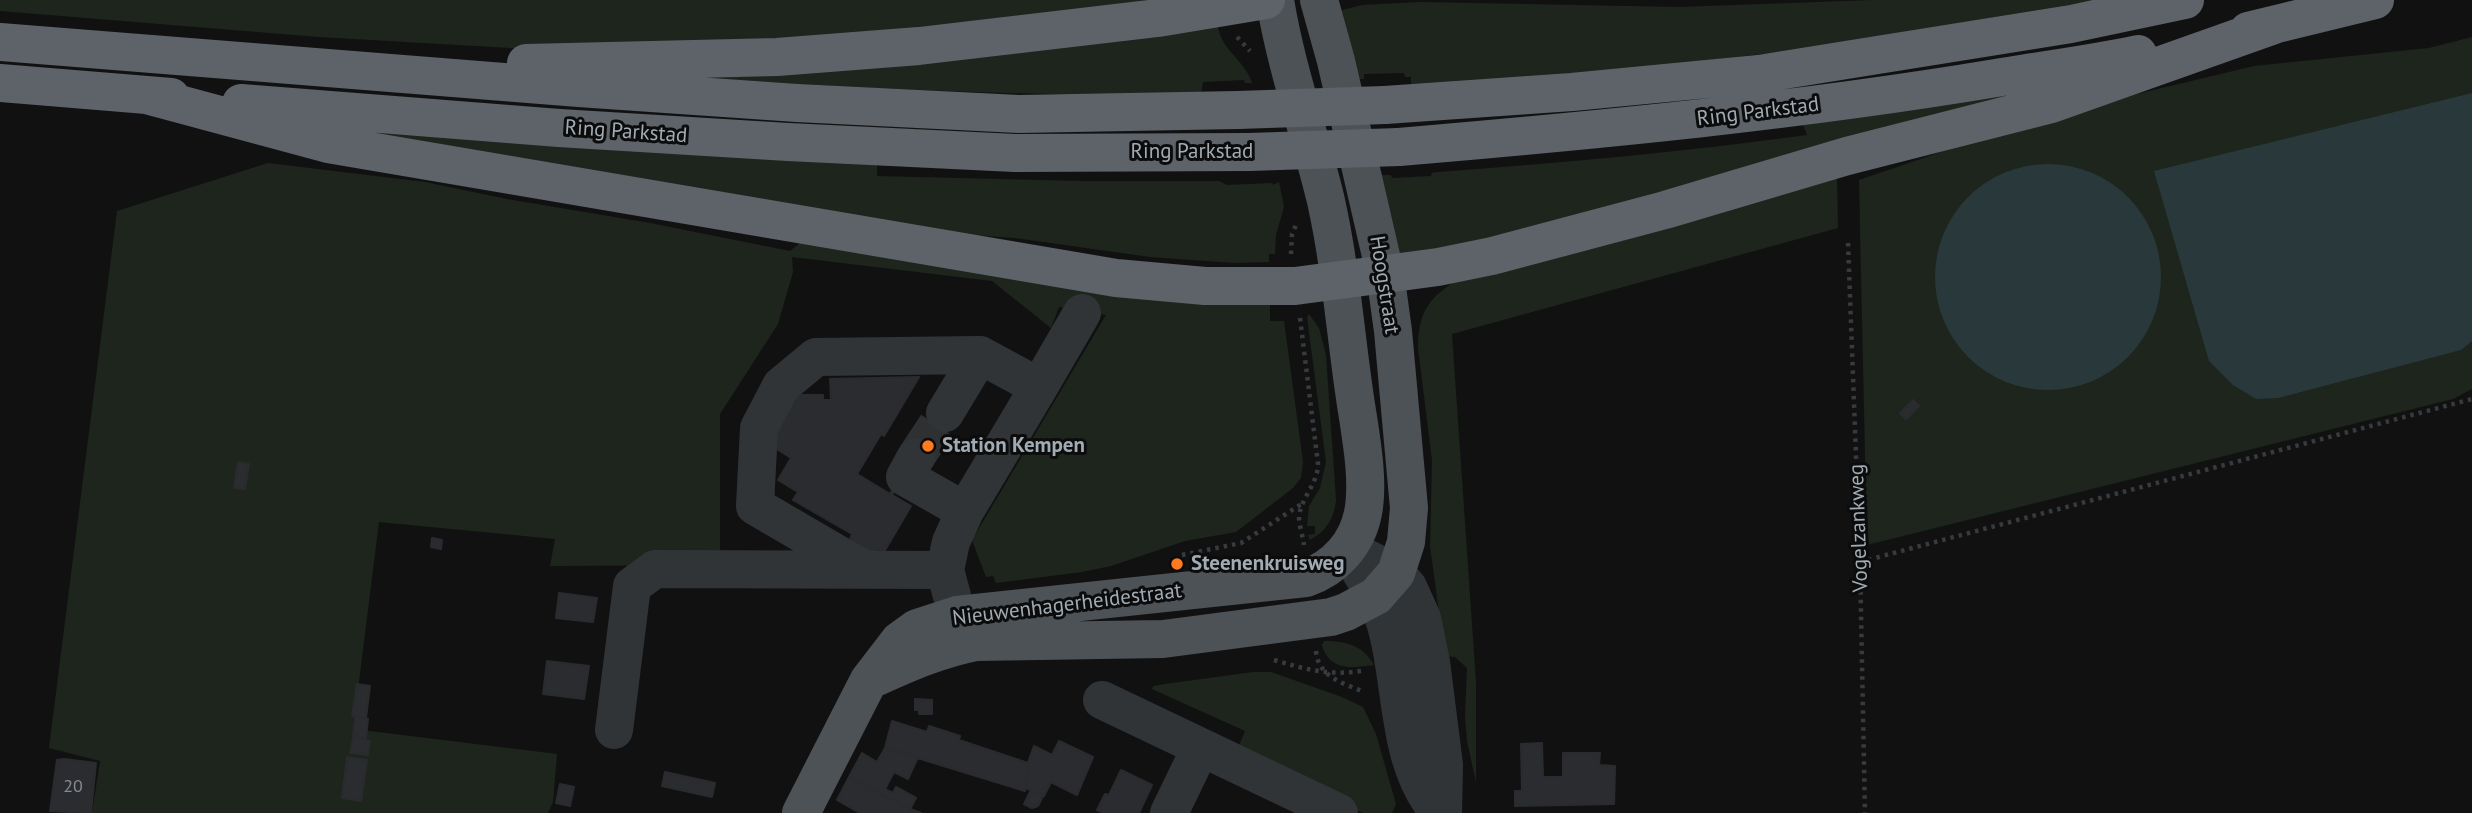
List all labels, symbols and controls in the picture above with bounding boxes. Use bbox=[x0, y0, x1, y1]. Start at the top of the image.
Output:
street label: Ring Parkstad bbox=[1696, 92, 1820, 132]
street label: Ring Parkstad bbox=[564, 115, 688, 149]
street label: Ring Parkstad bbox=[1131, 139, 1253, 165]
street label: Hoogstraat bbox=[1364, 234, 1404, 336]
place label: Station Kempen bbox=[942, 433, 1085, 459]
marker: Station Kempen bbox=[920, 438, 936, 454]
street label: Vogelzankweg bbox=[1844, 463, 1874, 593]
place label: Steenenkruisweg bbox=[1191, 551, 1344, 577]
marker: Steenenkruisweg bbox=[1169, 556, 1185, 572]
street label: Nieuwenhagerheidestraat bbox=[951, 578, 1183, 632]
house number: 20 bbox=[63, 776, 83, 798]

